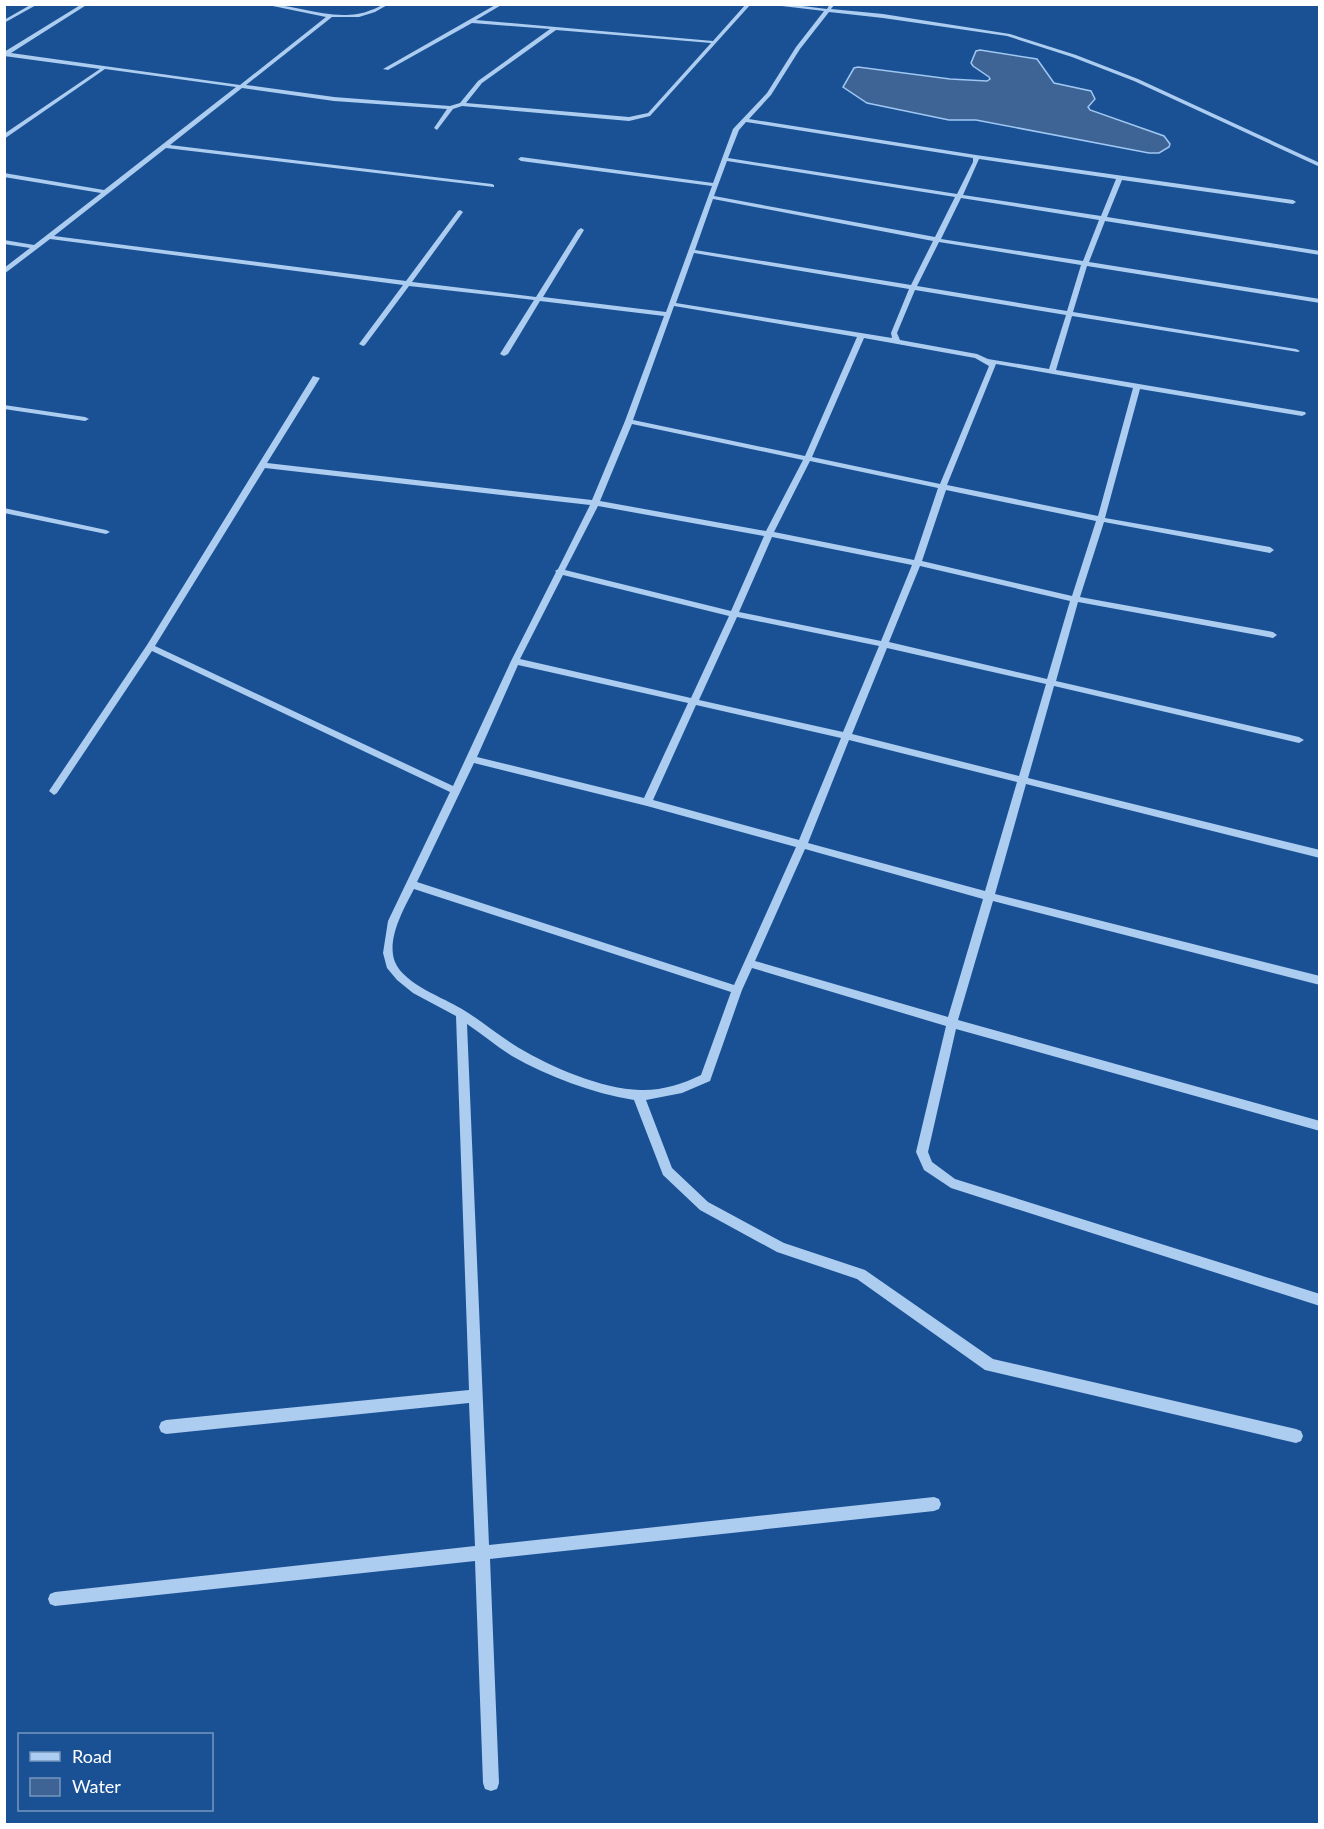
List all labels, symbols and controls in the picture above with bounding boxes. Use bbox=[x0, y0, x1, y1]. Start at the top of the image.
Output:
legend bbox=[18, 1733, 213, 1811]
text: Road bbox=[72, 1745, 112, 1767]
text: Water bbox=[72, 1775, 121, 1797]

